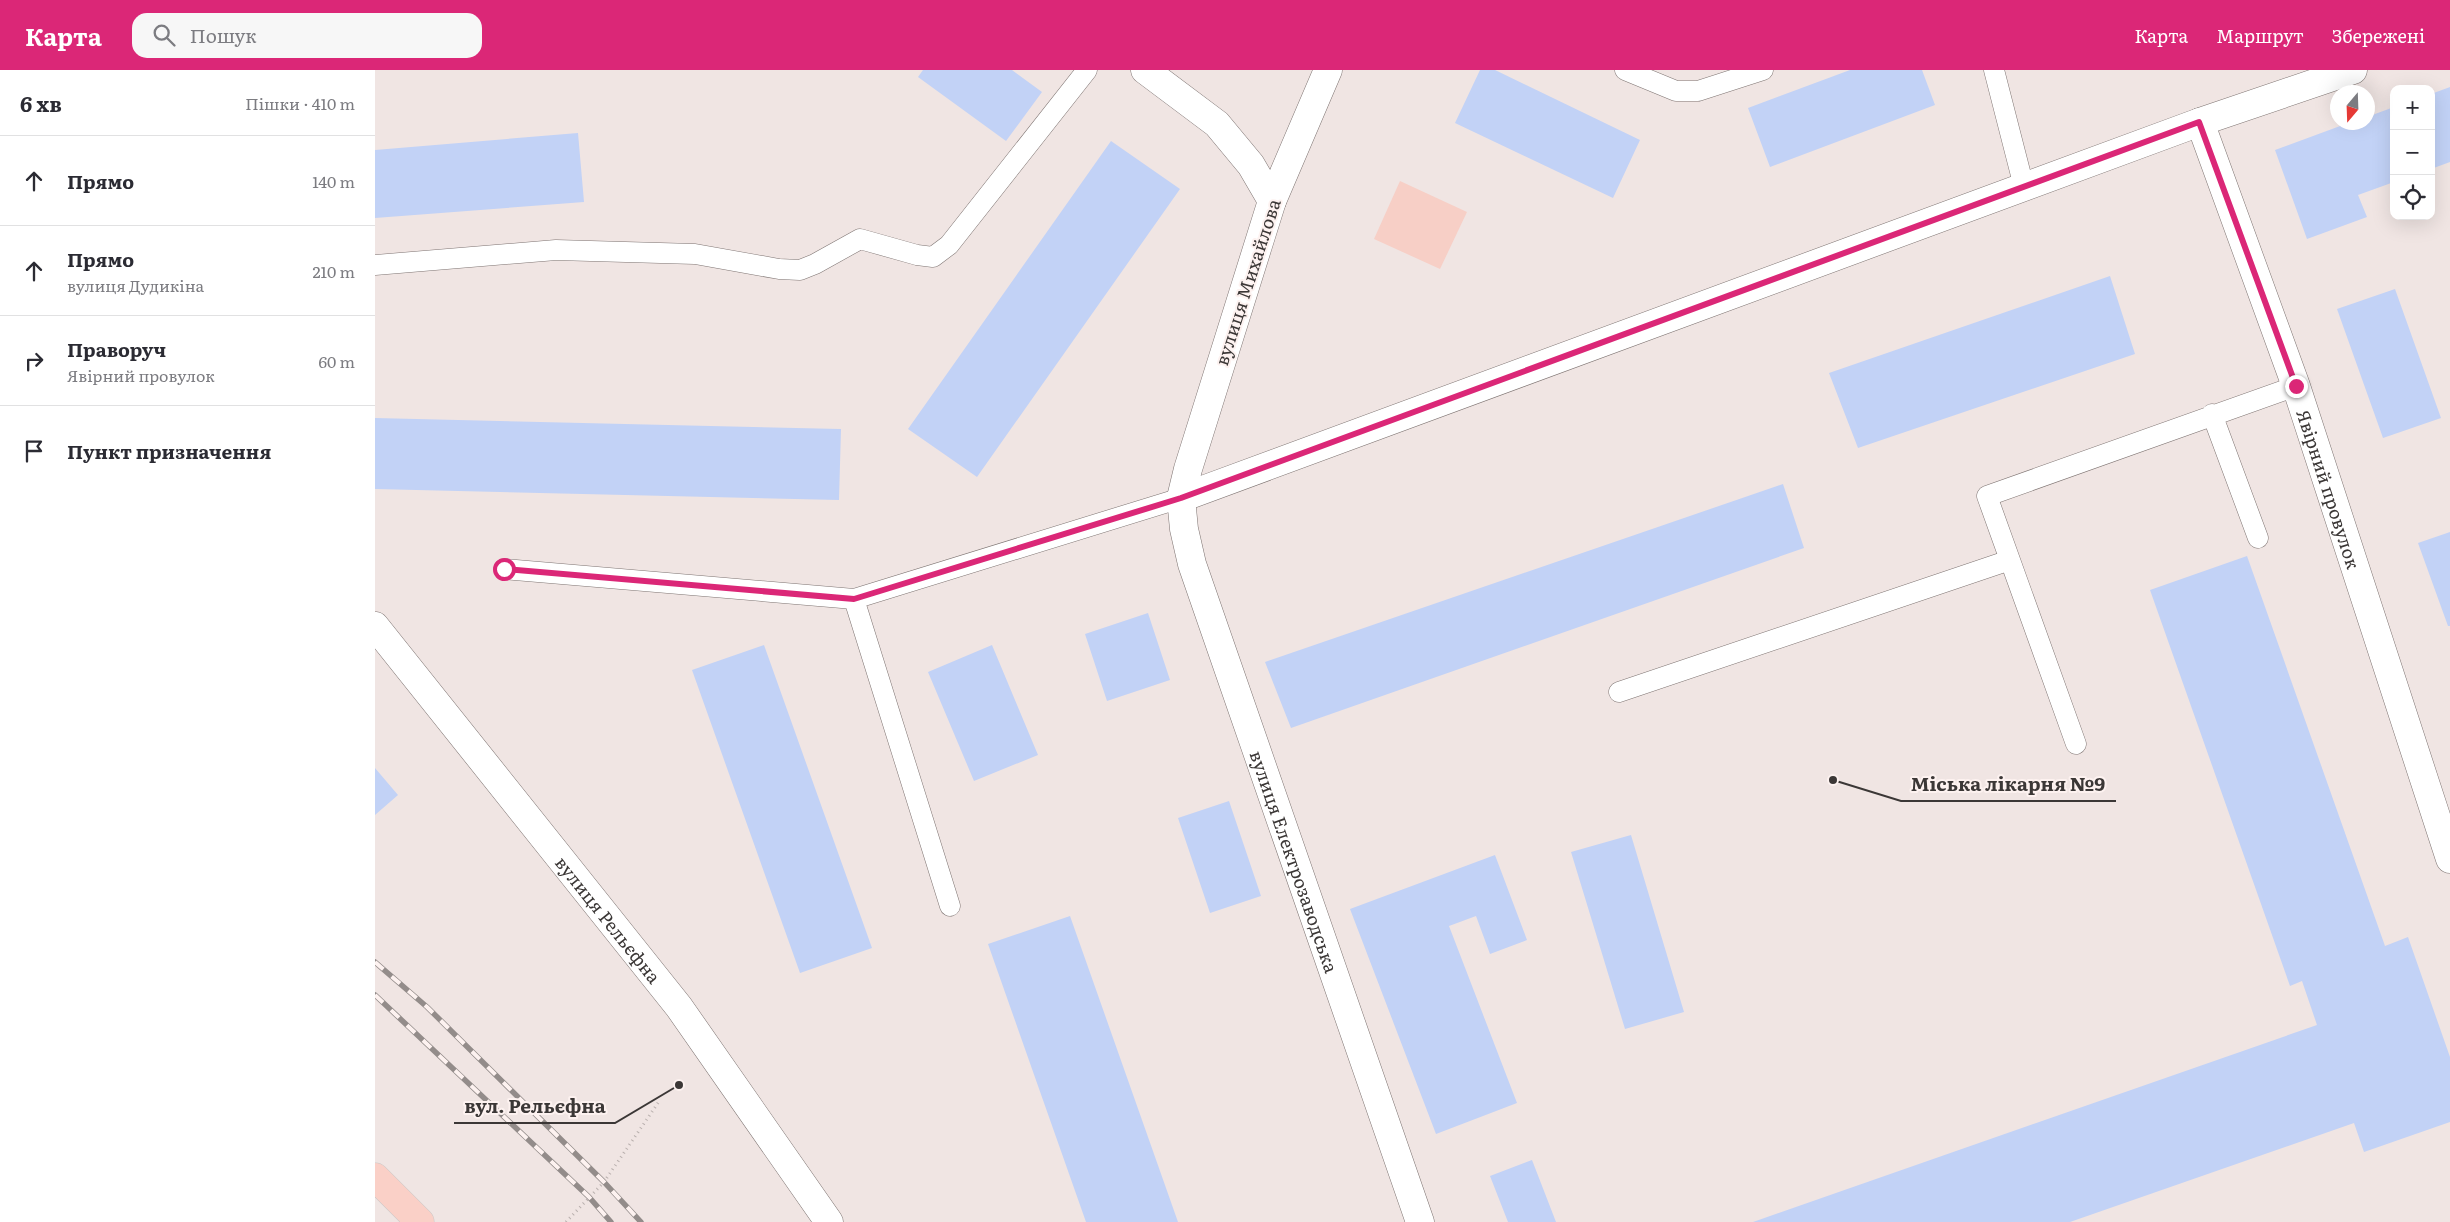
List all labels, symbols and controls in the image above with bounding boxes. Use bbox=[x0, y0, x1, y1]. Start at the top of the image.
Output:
search box bbox=[132, 13, 482, 58]
text: Карта bbox=[25, 18, 102, 53]
icon: search bbox=[150, 21, 178, 49]
text: Пошук bbox=[190, 21, 257, 49]
text: Карта bbox=[2134, 22, 2188, 49]
text: Маршрут bbox=[2216, 22, 2304, 49]
text: Збережені bbox=[2332, 22, 2425, 49]
north arrow bbox=[2330, 85, 2375, 130]
map controls bbox=[2390, 85, 2435, 220]
button: + bbox=[2390, 85, 2435, 130]
text: 6 хв bbox=[20, 87, 62, 118]
text: Пішки · 410 m bbox=[245, 91, 355, 115]
button: − bbox=[2390, 130, 2435, 175]
icon: ahead bbox=[20, 167, 48, 195]
text: Прямо bbox=[67, 167, 134, 195]
text: 140 m bbox=[312, 169, 355, 193]
button: locate bbox=[2390, 175, 2435, 220]
street label: вулиця Михайлова bbox=[1207, 195, 1287, 369]
text: Прямо bbox=[67, 245, 134, 273]
icon: ahead bbox=[20, 257, 48, 285]
text: 210 m bbox=[312, 259, 355, 283]
text: вулиця Дудикіна bbox=[67, 273, 204, 297]
text: Праворуч bbox=[67, 335, 166, 363]
icon: right bbox=[20, 347, 48, 375]
text: 60 m bbox=[318, 349, 355, 373]
text: Явірний провулок bbox=[67, 363, 215, 387]
route end bbox=[2285, 375, 2308, 398]
street label: Явірний провулок bbox=[2291, 405, 2368, 572]
icon: arrive bbox=[20, 437, 48, 465]
text: Пункт призначення bbox=[67, 437, 271, 465]
route start bbox=[493, 558, 516, 581]
street label: вулиця Електрозаводська bbox=[1244, 747, 1346, 977]
callout: Міська лікарня №9 bbox=[1901, 767, 2116, 801]
text: Міська лікарня №9 bbox=[1911, 769, 2105, 797]
street label: вулиця Рельєфна bbox=[550, 850, 668, 989]
callout: вул. Рельєфна bbox=[454, 1089, 615, 1123]
text: вул. Рельєфна bbox=[464, 1091, 606, 1119]

